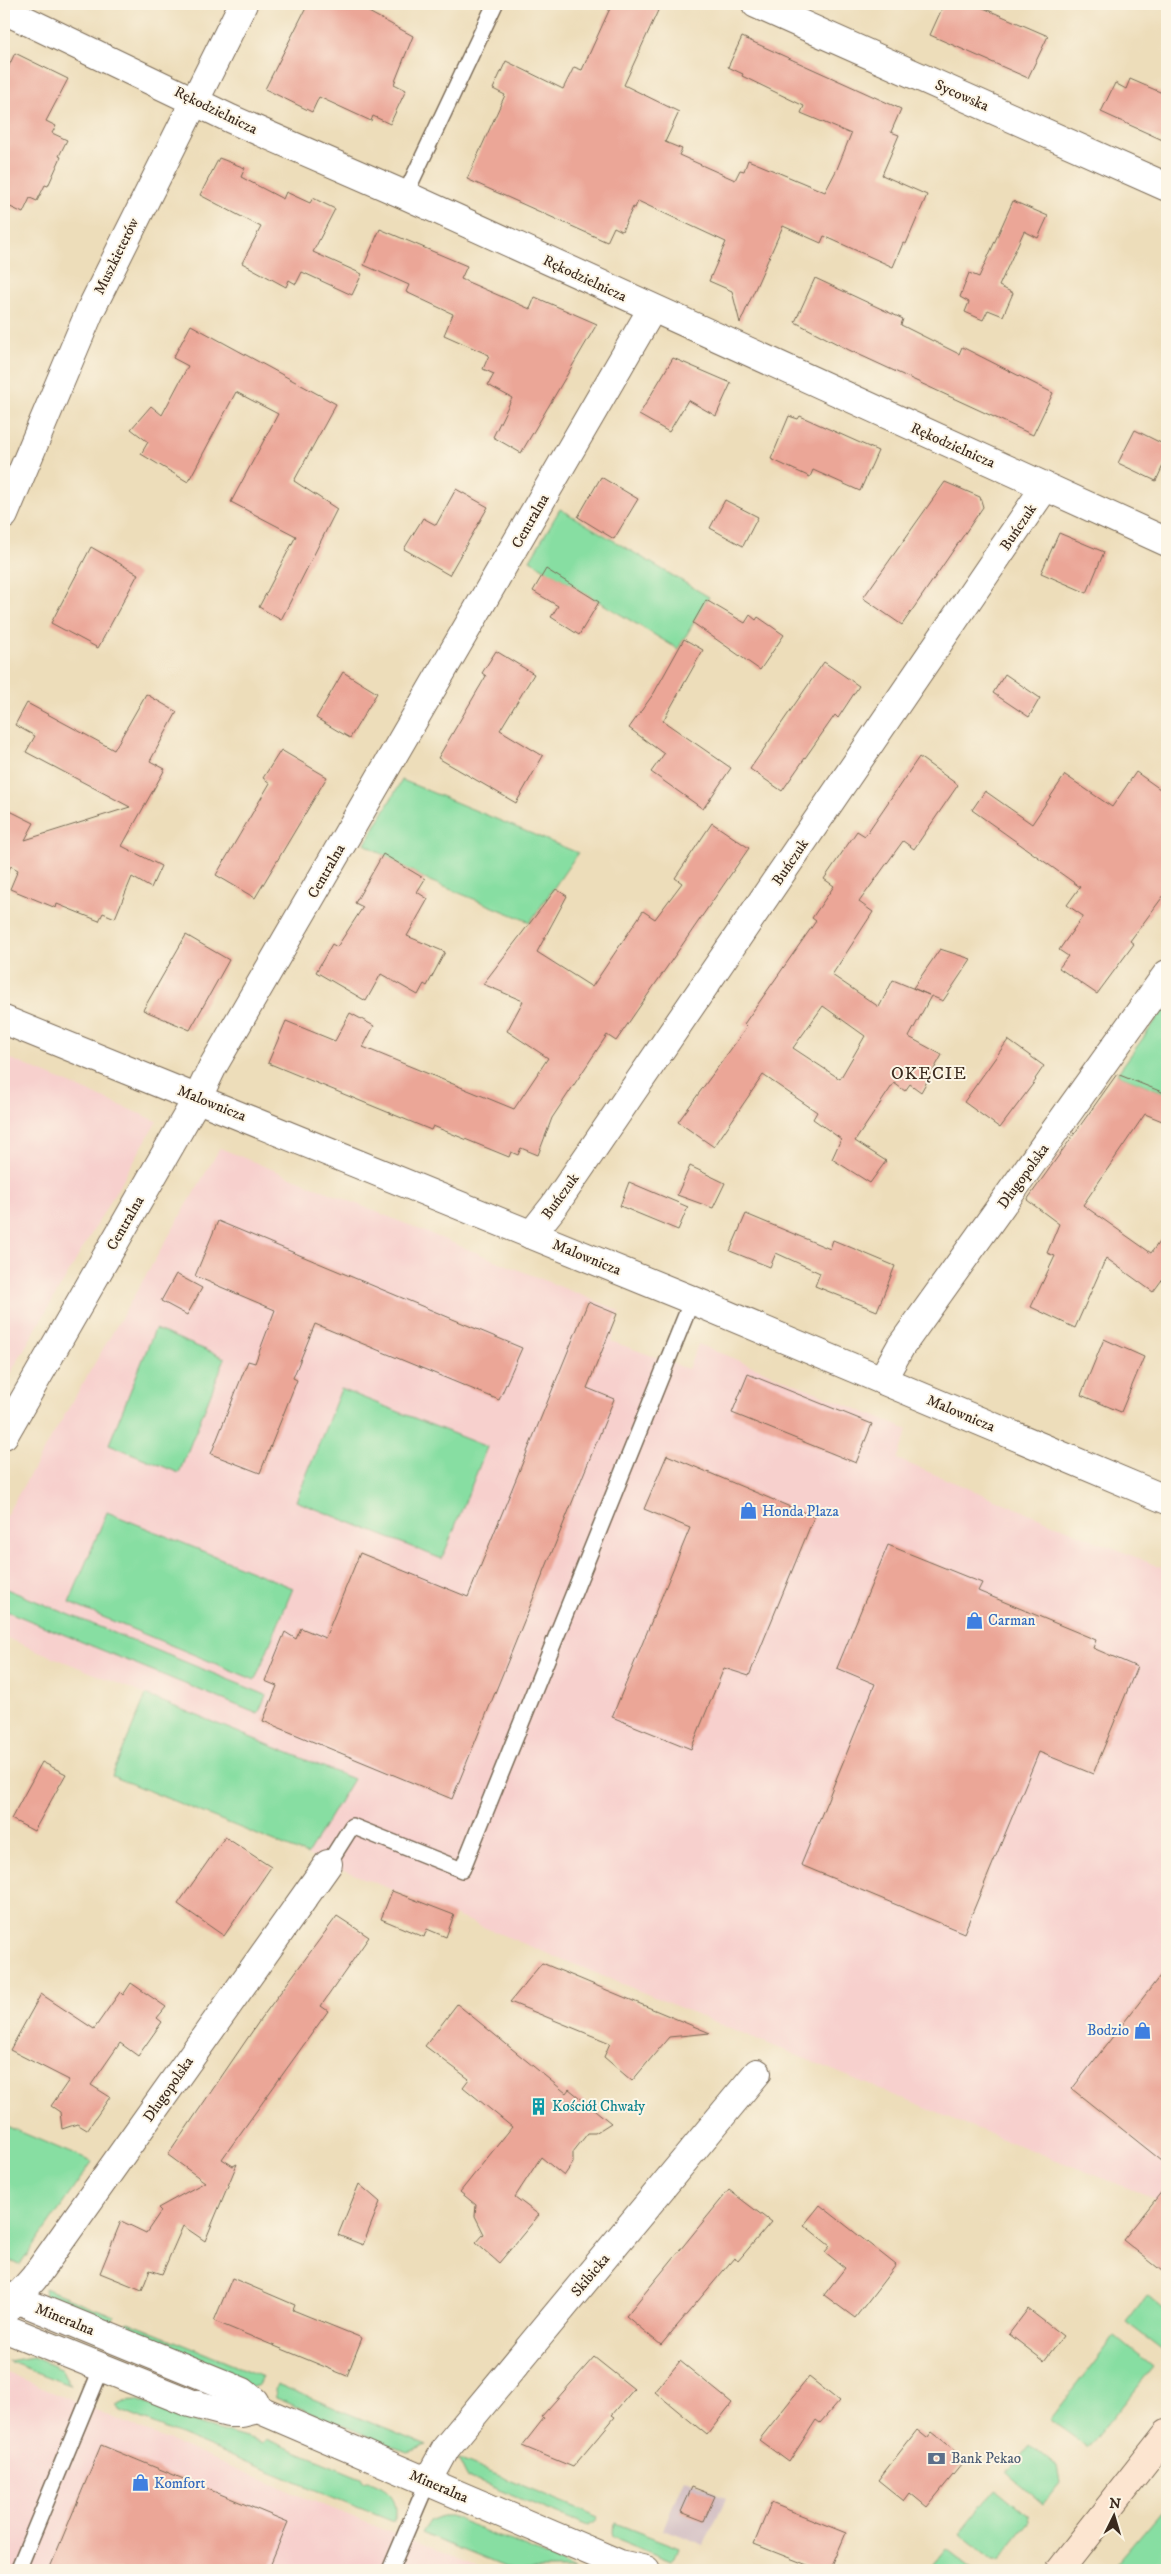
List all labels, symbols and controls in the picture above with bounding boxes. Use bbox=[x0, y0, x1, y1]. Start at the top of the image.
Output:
street label: Sycowska bbox=[932, 75, 992, 116]
street label: Rękodzielnicza bbox=[171, 82, 261, 139]
street label: Muszkieterów bbox=[90, 214, 143, 298]
street label: Rękodzielnicza bbox=[540, 251, 630, 306]
street label: Rękodzielnicza bbox=[908, 418, 998, 473]
street label: Centralna bbox=[507, 490, 554, 552]
street label: Buńczuk bbox=[996, 500, 1041, 554]
street label: Buńczuk bbox=[768, 835, 813, 889]
street label: Centralna bbox=[303, 840, 350, 902]
district label: OKĘCIE bbox=[891, 1063, 967, 1085]
street label: Malownicza bbox=[175, 1081, 250, 1126]
street label: Długopolska bbox=[994, 1140, 1054, 1212]
street label: Buńczuk bbox=[537, 1169, 584, 1223]
street label: Centralna bbox=[102, 1192, 149, 1254]
street label: Malownicza bbox=[550, 1235, 625, 1280]
street label: Malownicza bbox=[924, 1391, 998, 1437]
shop icon: Honda Plaza bbox=[738, 1501, 758, 1521]
place label: Honda Plaza bbox=[762, 1502, 840, 1521]
shop icon: Carman bbox=[964, 1610, 984, 1630]
place label: Carman bbox=[988, 1611, 1036, 1630]
shop icon: Bodzio bbox=[1133, 2020, 1153, 2040]
place label: Bodzio bbox=[1087, 2021, 1129, 2040]
street label: Długopolska bbox=[139, 2052, 198, 2126]
building icon: Kościół Chwały bbox=[528, 2096, 548, 2116]
place label: Kościół Chwały bbox=[552, 2097, 646, 2116]
street label: Skibicka bbox=[567, 2249, 614, 2301]
street label: Mineralna bbox=[32, 2299, 98, 2340]
bank icon: Bank Pekao bbox=[927, 2448, 947, 2468]
place label: Bank Pekao bbox=[951, 2449, 1021, 2468]
street label: Mineralna bbox=[406, 2466, 472, 2508]
shop icon: Komfort bbox=[130, 2473, 150, 2493]
place label: Komfort bbox=[154, 2474, 205, 2493]
north arrow bbox=[1088, 2492, 1138, 2542]
text: N bbox=[1109, 2495, 1122, 2514]

